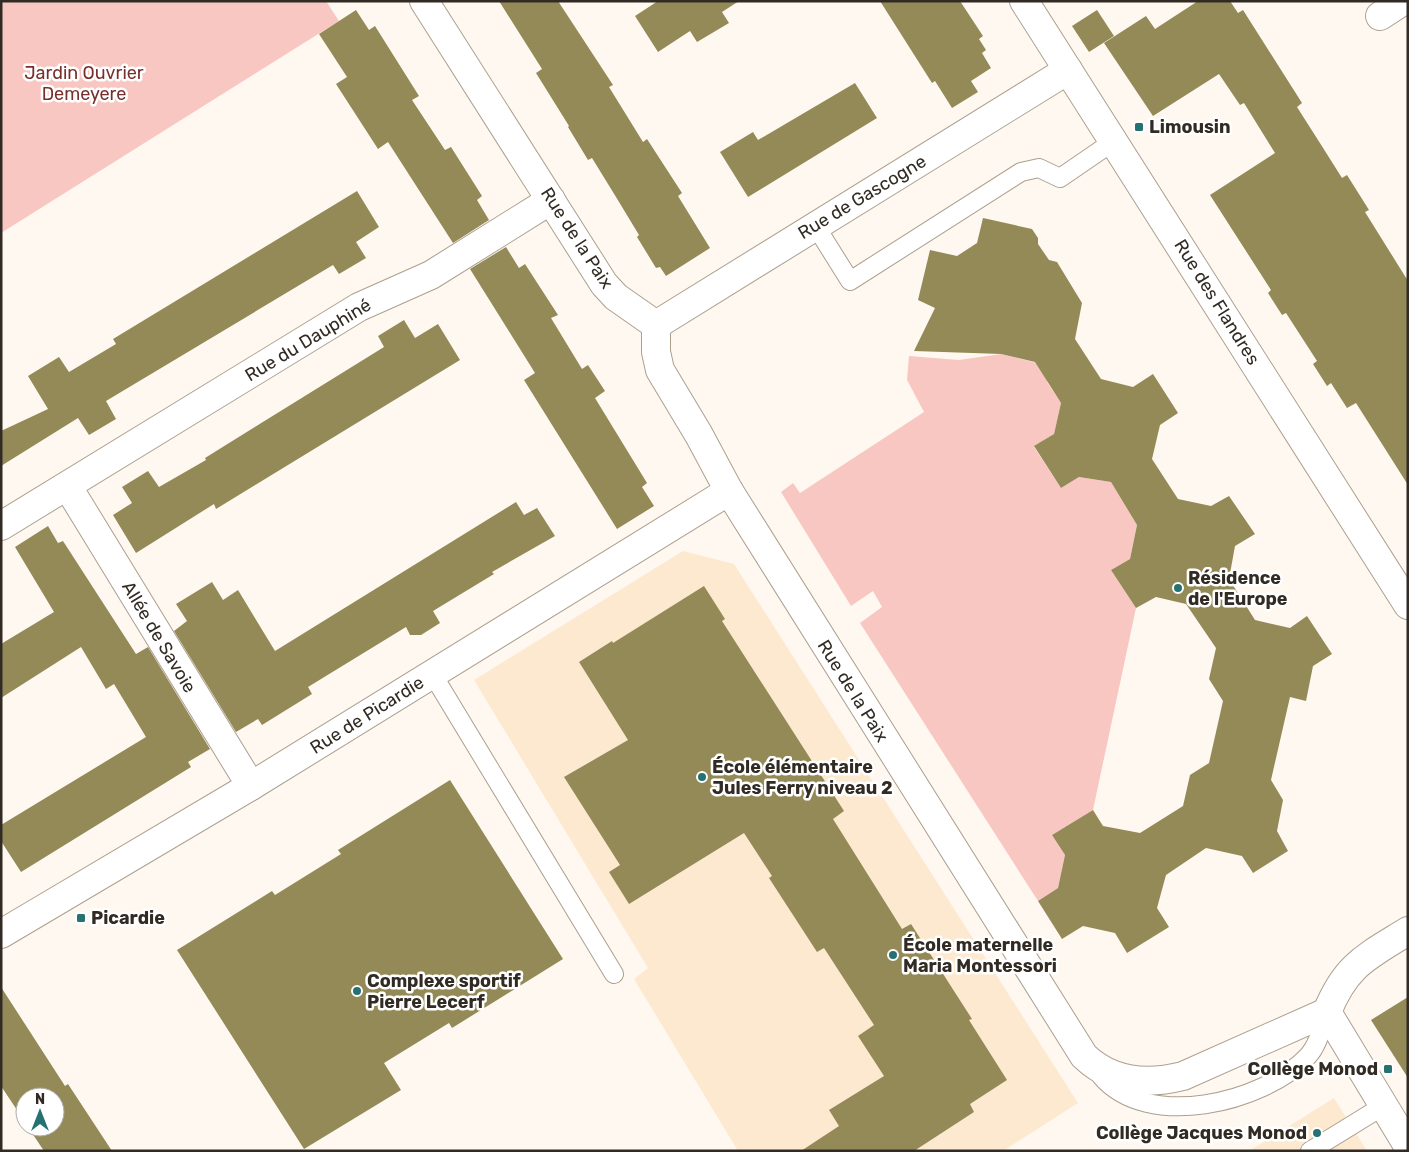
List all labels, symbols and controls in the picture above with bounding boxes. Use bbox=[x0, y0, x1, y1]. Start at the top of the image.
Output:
park label: Jardin Ouvrier Demeyere bbox=[24, 62, 144, 105]
place label: Limousin bbox=[1149, 116, 1231, 138]
marker: Limousin bbox=[1133, 121, 1145, 133]
street label: Rue de Gascogne bbox=[794, 150, 930, 244]
street label: Rue de la Paix bbox=[536, 183, 618, 293]
street label: Rue des Flandres bbox=[1170, 235, 1264, 369]
street label: Rue du Dauphiné bbox=[241, 294, 375, 386]
place label: Résidence de l'Europe bbox=[1188, 567, 1288, 610]
street label: Allée de Savoie bbox=[117, 577, 201, 697]
marker: Résidence de l'Europe bbox=[1172, 582, 1184, 594]
street label: Rue de la Paix bbox=[813, 636, 893, 746]
street label: Rue de Picardie bbox=[306, 671, 428, 759]
place label: École élémentaire Jules Ferry niveau 2 bbox=[712, 756, 893, 799]
marker: École élémentaire Jules Ferry niveau 2 bbox=[696, 771, 708, 783]
place label: Picardie bbox=[91, 907, 165, 929]
marker: Picardie bbox=[75, 912, 87, 924]
place label: École maternelle Maria Montessori bbox=[903, 934, 1057, 977]
marker: École maternelle Maria Montessori bbox=[887, 949, 899, 961]
place label: Complexe sportif Pierre Lecerf bbox=[367, 970, 521, 1013]
marker: Complexe sportif Pierre Lecerf bbox=[351, 985, 363, 997]
place label: Collège Monod bbox=[1248, 1058, 1378, 1080]
marker: Collège Monod bbox=[1382, 1063, 1394, 1075]
north arrow bbox=[15, 1087, 65, 1137]
text: N bbox=[35, 1091, 45, 1108]
place label: Collège Jacques Monod bbox=[1096, 1122, 1307, 1144]
marker: Collège Jacques Monod bbox=[1311, 1127, 1323, 1139]

